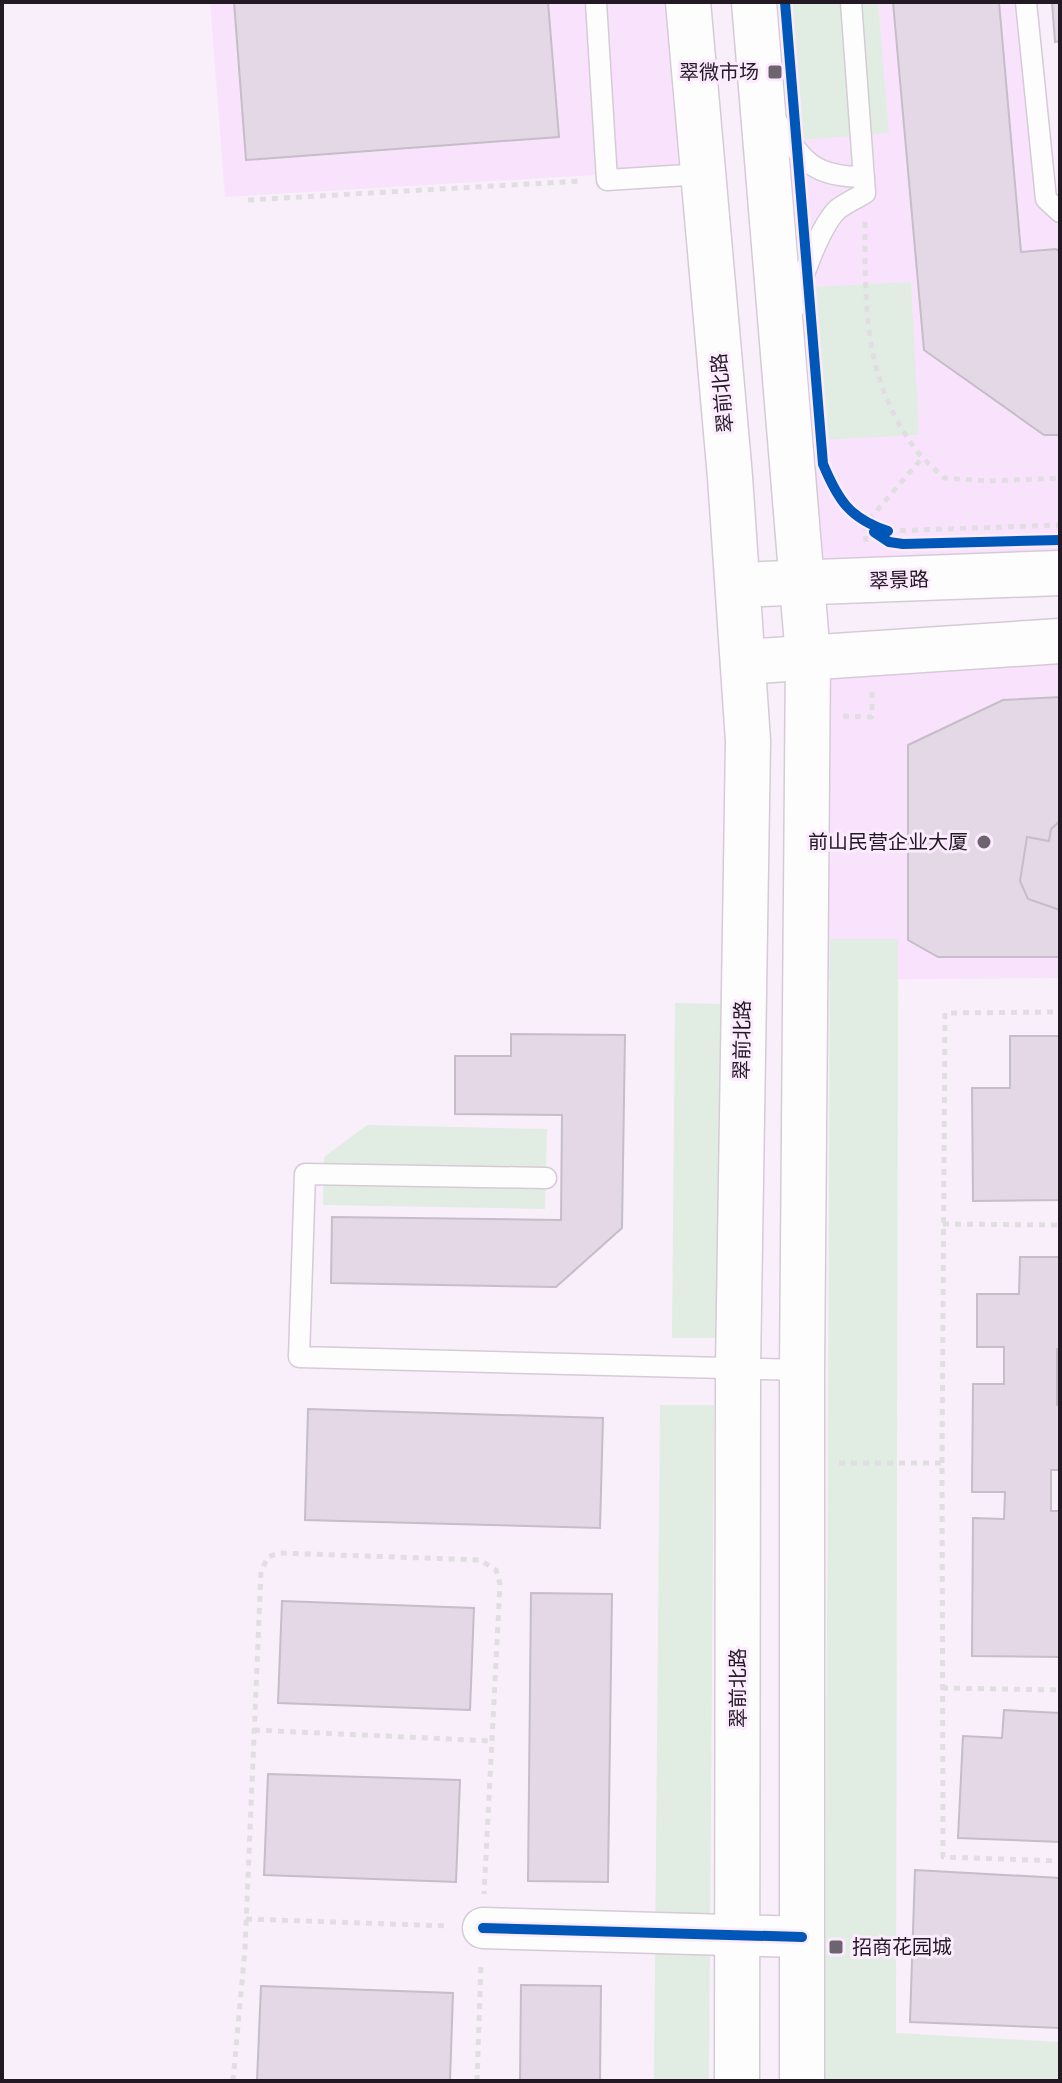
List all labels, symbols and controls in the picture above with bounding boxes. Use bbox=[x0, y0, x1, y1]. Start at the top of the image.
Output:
place label: 翠微市场 bbox=[679, 60, 759, 84]
marker: 翠微市场 bbox=[766, 63, 784, 81]
street label: 翠前北路 bbox=[707, 352, 737, 434]
street label: 翠景路 bbox=[869, 567, 929, 593]
place label: 前山民营企业大厦 bbox=[808, 830, 968, 854]
marker: 前山民营企业大厦 bbox=[975, 833, 993, 851]
street label: 翠前北路 bbox=[729, 1000, 755, 1080]
street label: 翠前北路 bbox=[726, 1648, 750, 1728]
place label: 招商花园城 bbox=[852, 1935, 952, 1959]
marker: 招商花园城 bbox=[827, 1938, 845, 1956]

